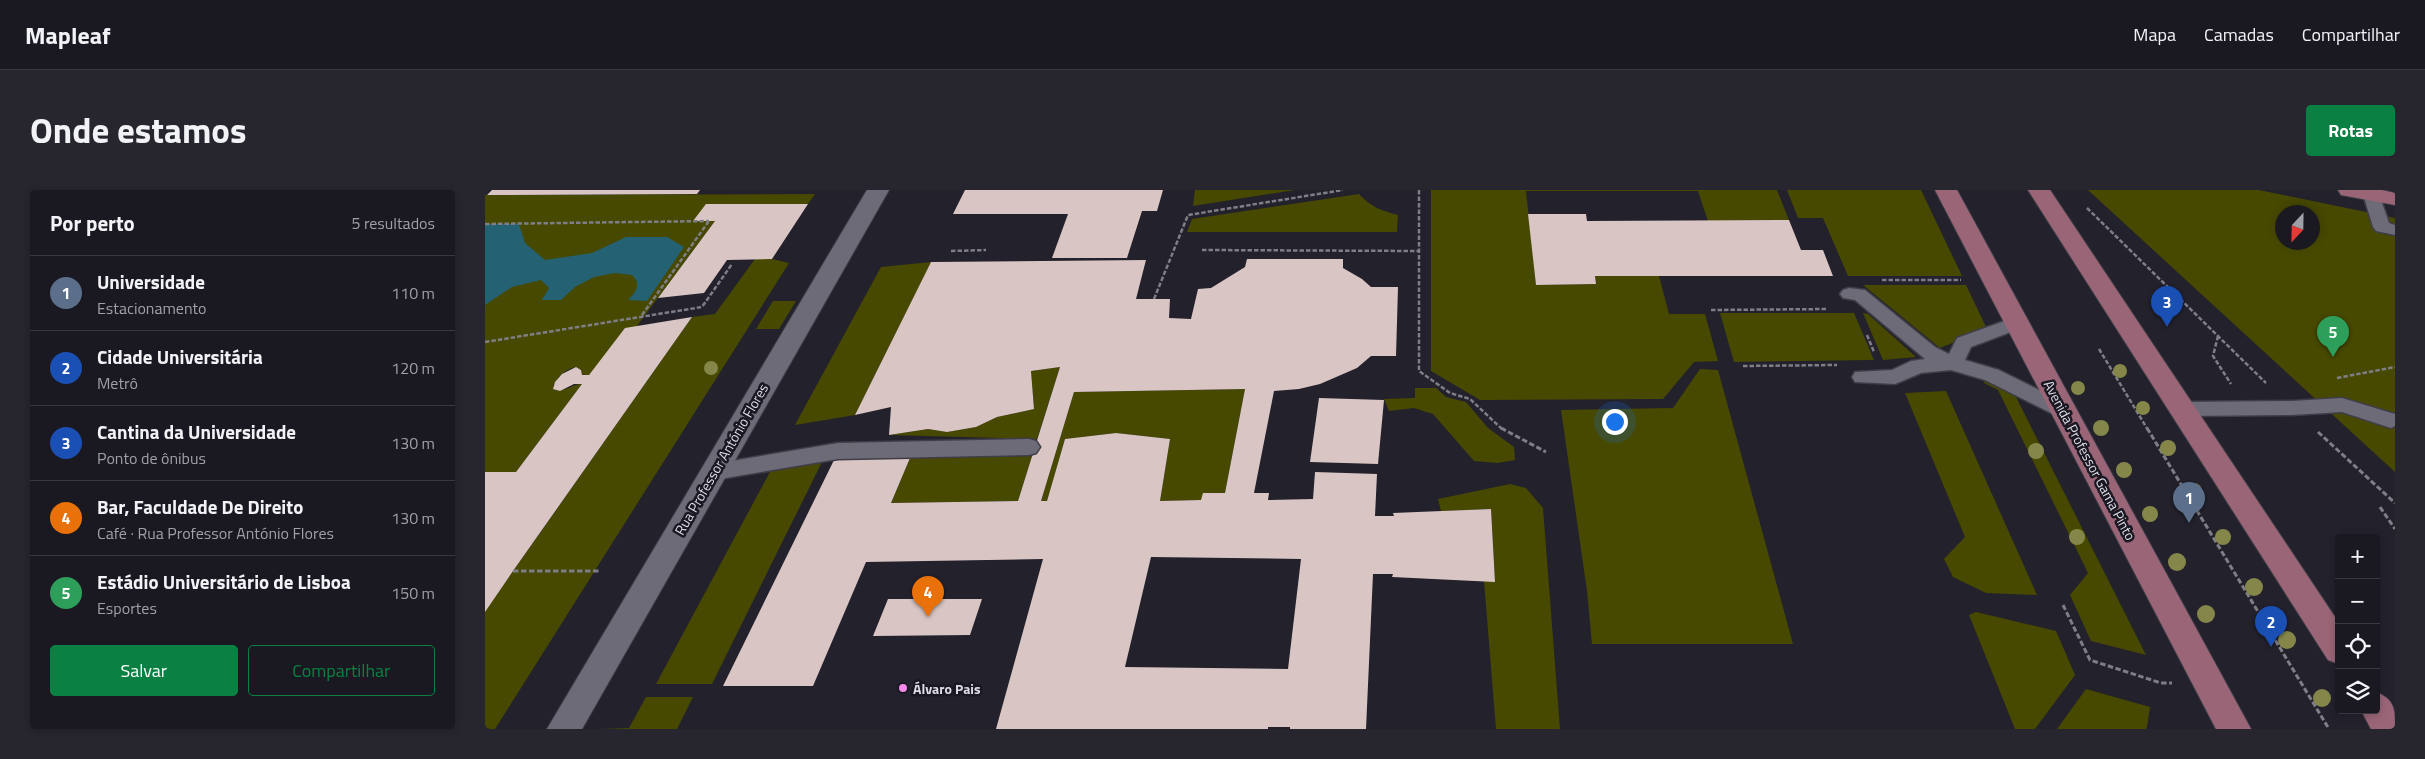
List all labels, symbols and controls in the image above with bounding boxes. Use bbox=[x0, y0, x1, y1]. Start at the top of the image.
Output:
text: Mapleaf bbox=[25, 17, 110, 53]
text: Mapa bbox=[2133, 21, 2176, 48]
text: Camadas bbox=[2204, 21, 2274, 48]
text: Compartilhar bbox=[2302, 21, 2400, 48]
text: Onde estamos bbox=[30, 103, 246, 157]
button: Rotas bbox=[2306, 105, 2395, 156]
north arrow bbox=[2275, 205, 2320, 250]
text: Por perto bbox=[50, 207, 135, 239]
text: 5 resultados bbox=[351, 211, 435, 235]
text: Universidade bbox=[97, 267, 205, 296]
text: 1 bbox=[62, 281, 70, 305]
text: 110 m bbox=[391, 281, 435, 305]
pin: 3 bbox=[2151, 286, 2183, 327]
text: Estacionamento bbox=[97, 296, 207, 320]
pin: 5 bbox=[2317, 316, 2349, 357]
text: Cidade Universitária bbox=[97, 342, 263, 371]
text: 2 bbox=[62, 356, 70, 380]
text: 120 m bbox=[391, 356, 435, 380]
text: Metrô bbox=[97, 371, 138, 395]
street label: Avenida Professor Gama Pinto bbox=[2039, 376, 2141, 544]
street label: Rua Professor António Flores bbox=[669, 379, 773, 539]
your location bbox=[1602, 409, 1628, 435]
text: Cantina da Universidade bbox=[97, 417, 296, 446]
text: 3 bbox=[62, 431, 70, 455]
text: 130 m bbox=[391, 431, 435, 455]
text: Ponto de ônibus bbox=[97, 446, 206, 470]
pin: 1 bbox=[2173, 482, 2205, 523]
text: Bar, Faculdade De Direito bbox=[97, 492, 303, 521]
text: 4 bbox=[62, 506, 70, 530]
text: 130 m bbox=[391, 506, 435, 530]
text: Café · Rua Professor António Flores bbox=[97, 521, 334, 545]
map controls bbox=[2335, 534, 2380, 714]
button: + bbox=[2335, 534, 2380, 579]
text: Estádio Universitário de Lisboa bbox=[97, 567, 351, 596]
pin: 4 bbox=[912, 576, 944, 617]
button: − bbox=[2335, 579, 2380, 624]
text: 5 bbox=[62, 581, 70, 605]
text: 150 m bbox=[391, 581, 435, 605]
text: Esportes bbox=[97, 596, 157, 620]
pin: 2 bbox=[2255, 606, 2287, 647]
button: locate bbox=[2335, 624, 2380, 669]
button: Salvar bbox=[50, 645, 238, 696]
button: Compartilhar bbox=[248, 645, 435, 696]
button: layers bbox=[2335, 669, 2380, 714]
place label: Álvaro Pais bbox=[913, 678, 981, 699]
marker: Álvaro Pais bbox=[897, 682, 909, 694]

